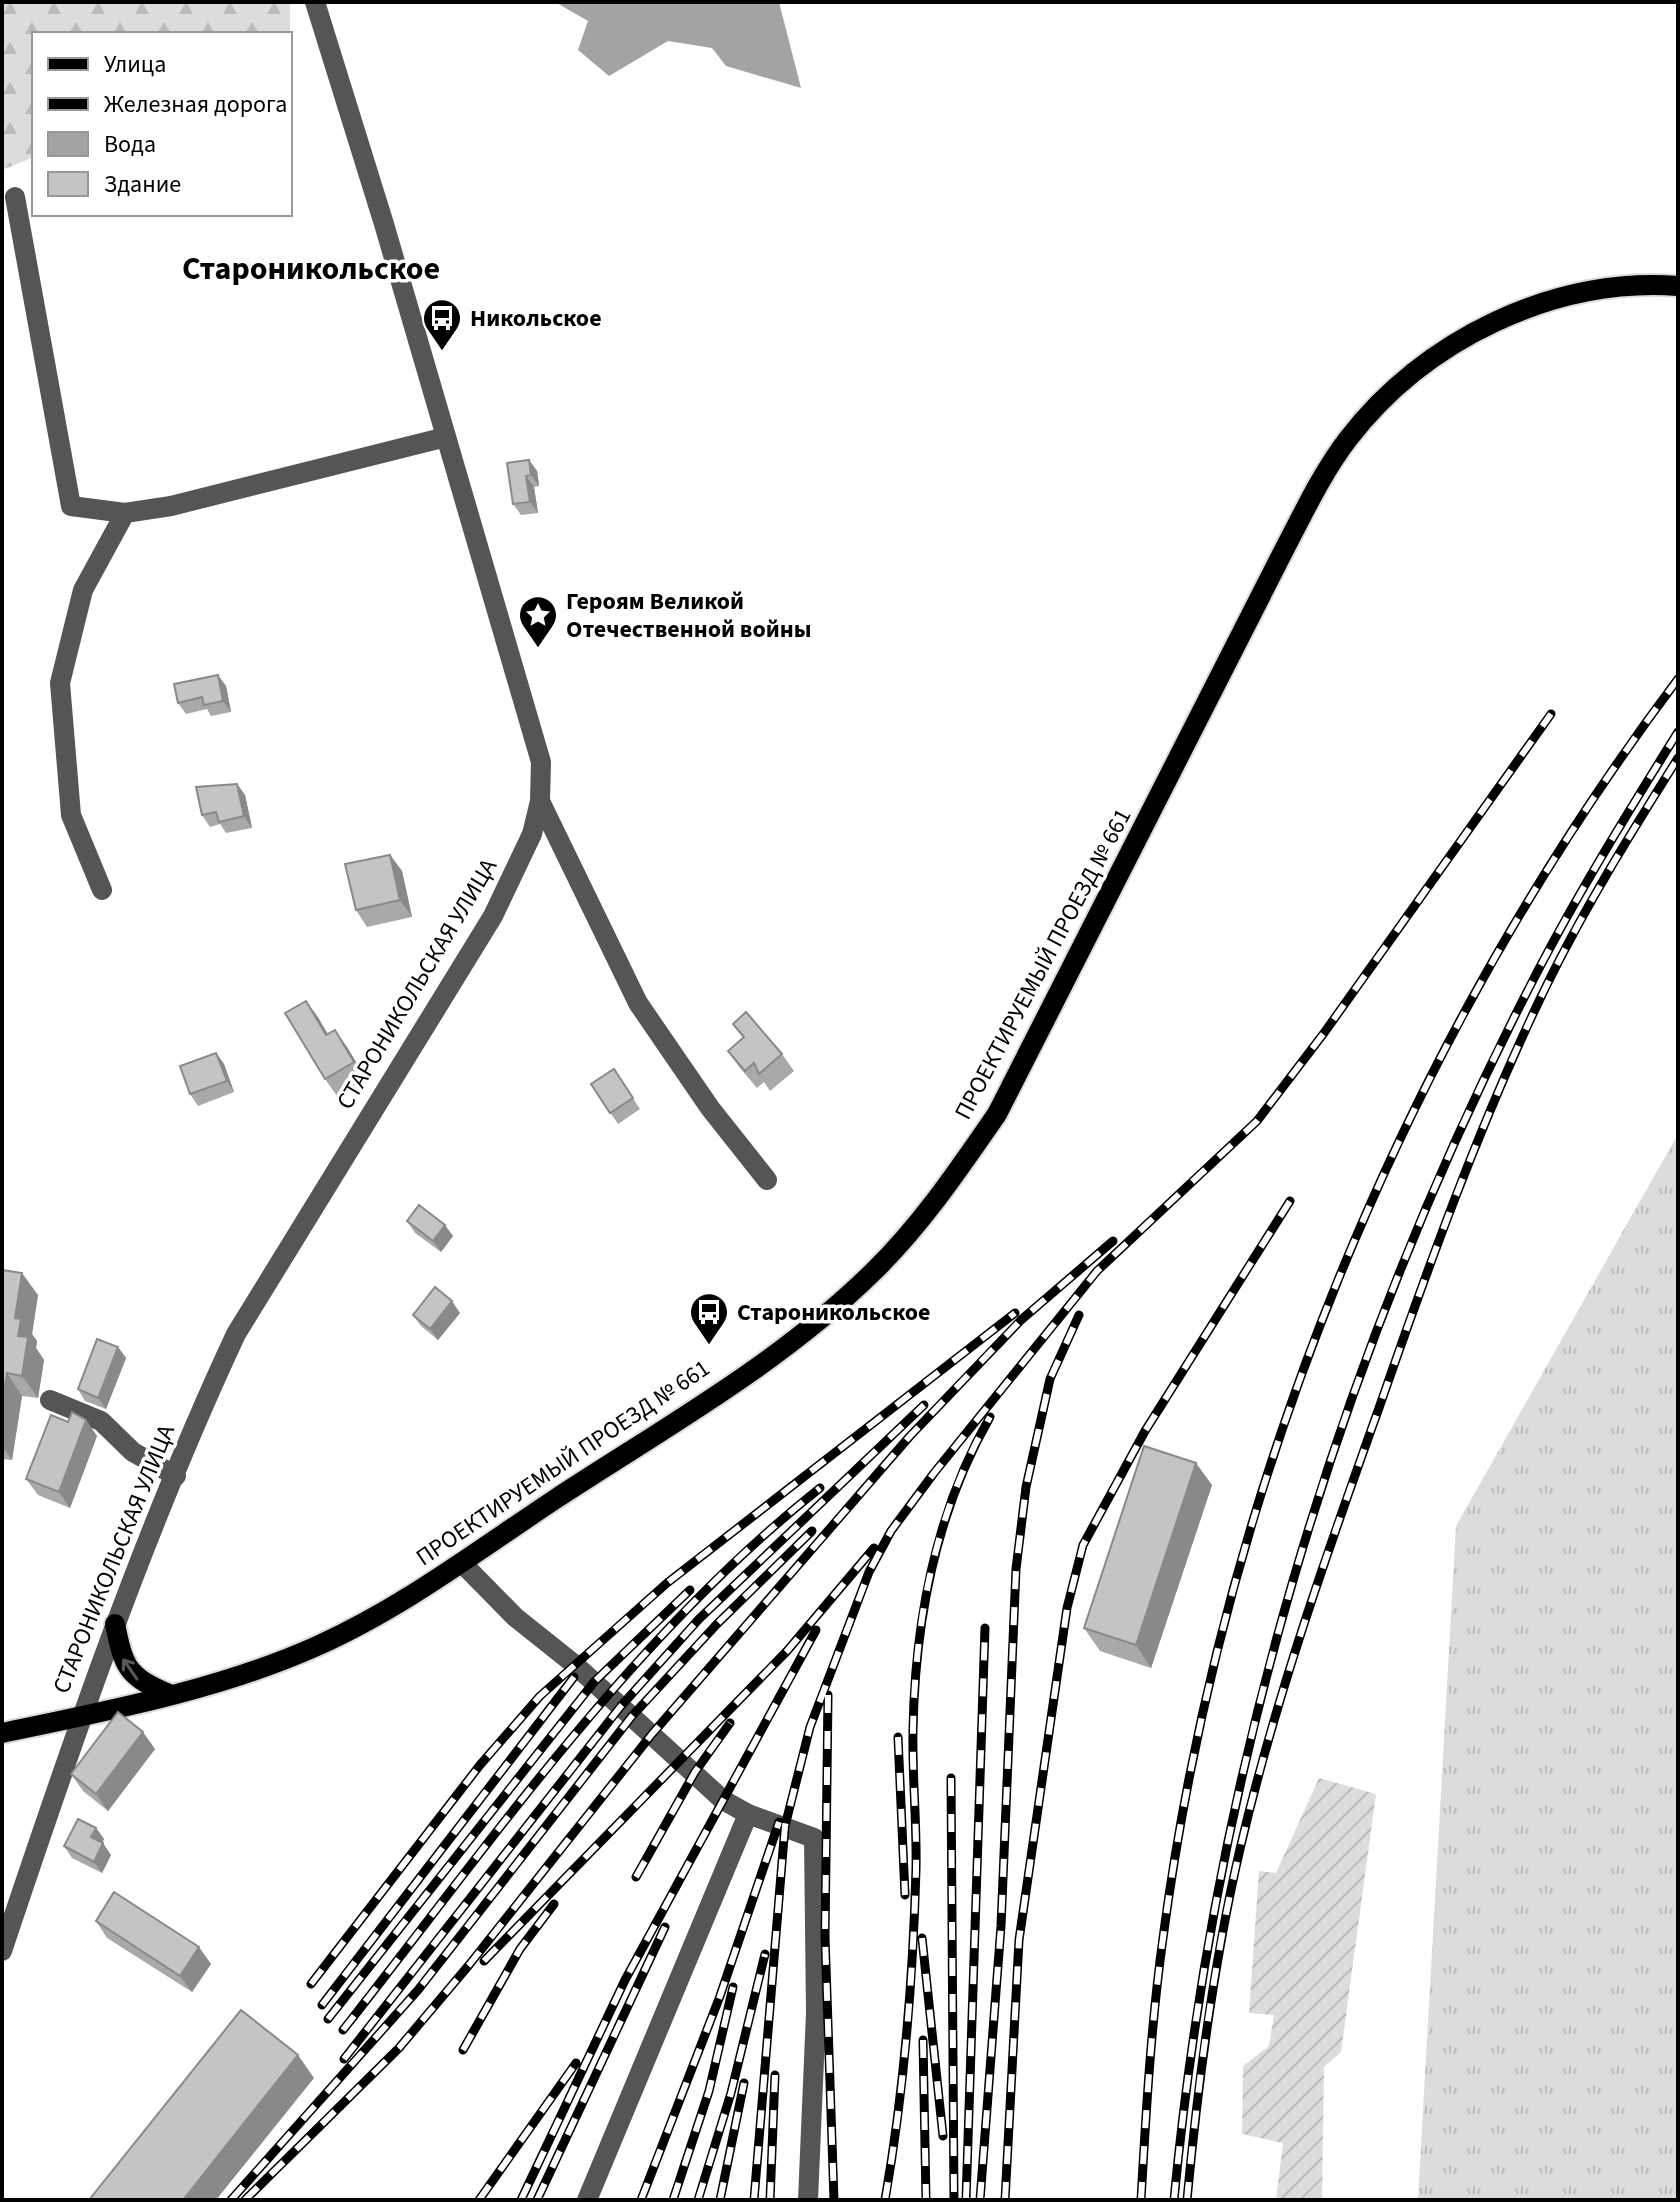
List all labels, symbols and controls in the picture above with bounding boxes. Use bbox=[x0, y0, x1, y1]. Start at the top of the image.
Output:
legend bbox=[32, 32, 292, 216]
text: Улица bbox=[104, 47, 166, 82]
text: Железная дорога bbox=[104, 87, 287, 122]
text: Вода bbox=[104, 127, 156, 162]
text: Здание bbox=[104, 167, 181, 202]
district label: Староникольское bbox=[182, 246, 440, 292]
bus stop icon: Никольское bbox=[421, 297, 463, 352]
place label: Никольское bbox=[470, 301, 602, 336]
place label: Героям Великой Отечественной войны bbox=[566, 584, 811, 647]
place icon: Героям Великой Отечественной войны bbox=[517, 594, 559, 649]
street label: ПРОЕКТИРУЕМЫЙ ПРОЕЗД № 661 bbox=[946, 802, 1140, 1126]
street label: СТАРОНИКОЛЬСКАЯ УЛИЦА bbox=[328, 852, 506, 1116]
bus stop icon: Староникольское bbox=[688, 1291, 730, 1346]
place label: Староникольское bbox=[737, 1295, 931, 1330]
street label: ПРОЕКТИРУЕМЫЙ ПРОЕЗД № 661 bbox=[409, 1351, 717, 1575]
street label: СТАРОНИКОЛЬСКАЯ УЛИЦА bbox=[44, 1419, 184, 1699]
one-way arrow bbox=[122, 1658, 138, 1680]

